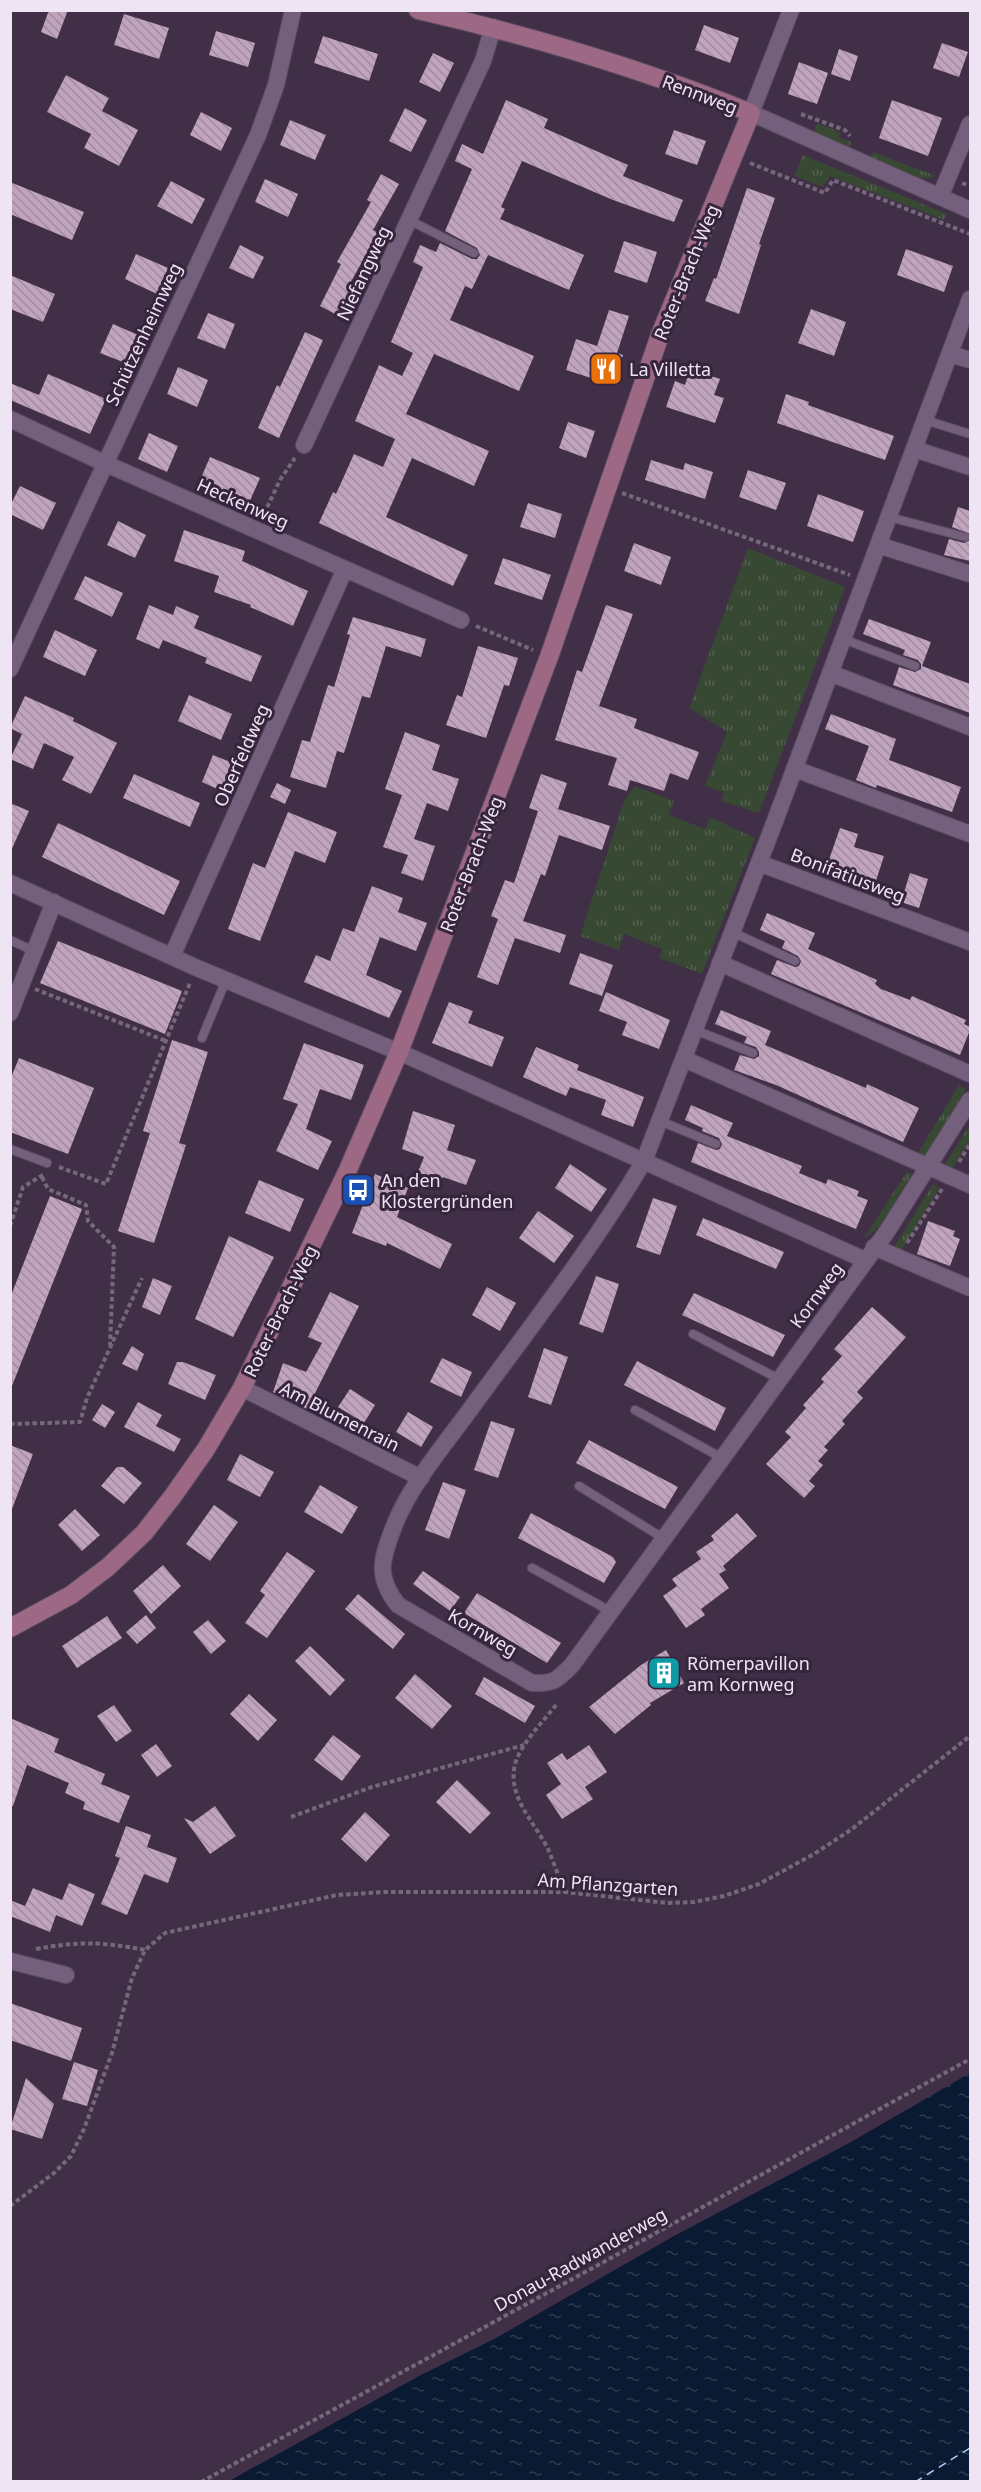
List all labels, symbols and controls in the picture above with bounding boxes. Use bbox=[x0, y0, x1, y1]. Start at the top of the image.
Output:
street label: Rennweg bbox=[659, 69, 741, 119]
street label: Roter-Brach-Weg bbox=[648, 201, 724, 343]
street label: Niefangweg bbox=[330, 222, 396, 324]
street label: Schützenheimweg bbox=[99, 259, 187, 409]
restaurant icon: La Villetta bbox=[588, 351, 624, 387]
place label: La Villetta bbox=[629, 357, 711, 381]
street label: Heckenweg bbox=[193, 472, 293, 534]
street label: Oberfeldweg bbox=[208, 700, 274, 810]
street label: Roter-Brach-Weg bbox=[434, 792, 508, 936]
street label: Bonifatiusweg bbox=[787, 842, 909, 908]
place label: An den Klostergründen bbox=[381, 1168, 513, 1213]
bus stop icon: An den Klostergründen bbox=[340, 1172, 376, 1208]
street label: Roter-Brach-Weg bbox=[238, 1241, 322, 1381]
street label: Kornweg bbox=[784, 1257, 848, 1333]
street label: Am Blumenrain bbox=[276, 1375, 404, 1457]
street label: Kornweg bbox=[444, 1603, 522, 1661]
place label: Römerpavillon am Kornweg bbox=[687, 1651, 810, 1696]
building icon: Römerpavillon am Kornweg bbox=[646, 1655, 682, 1691]
street label: Am Pflanzgarten bbox=[537, 1867, 679, 1901]
street label: Donau-Radwanderweg bbox=[489, 2201, 671, 2317]

